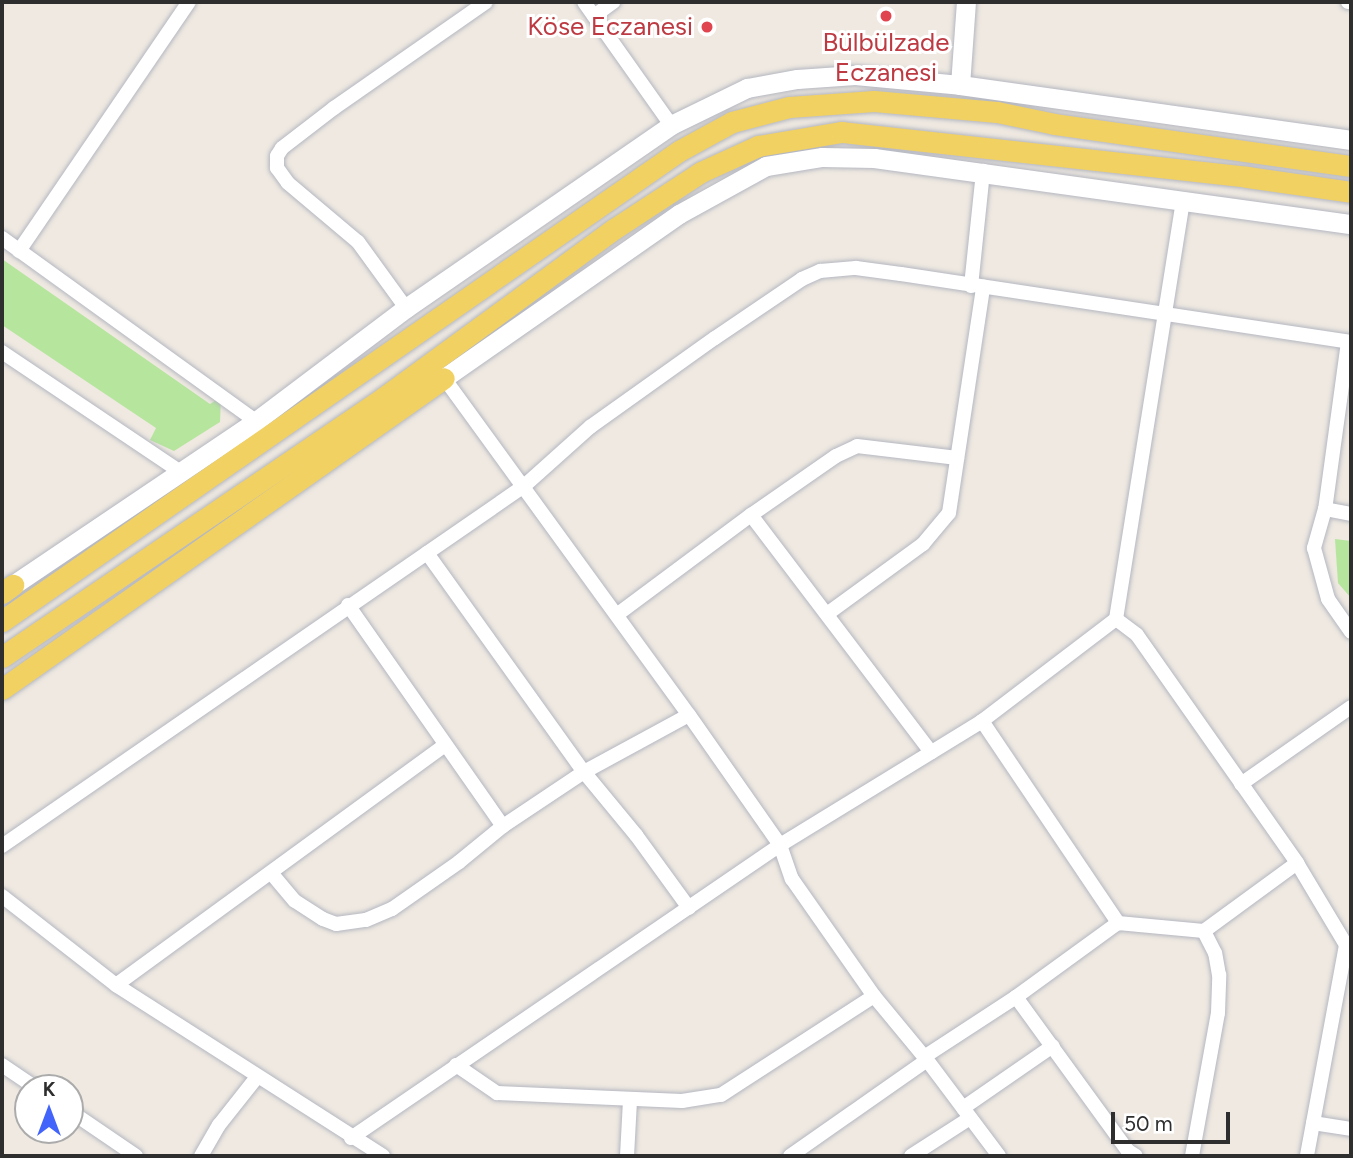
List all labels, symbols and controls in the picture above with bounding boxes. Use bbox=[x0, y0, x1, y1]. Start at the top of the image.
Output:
marker: Bülbülzade Eczanesi bbox=[878, 8, 894, 24]
place label: Köse Eczanesi bbox=[527, 11, 693, 43]
marker: Köse Eczanesi bbox=[699, 19, 715, 35]
place label: Bülbülzade Eczanesi bbox=[822, 27, 950, 88]
north arrow bbox=[14, 1074, 84, 1144]
text: K bbox=[43, 1078, 55, 1101]
scale bar bbox=[1115, 1098, 1234, 1142]
text: 50 m bbox=[1124, 1111, 1173, 1136]

